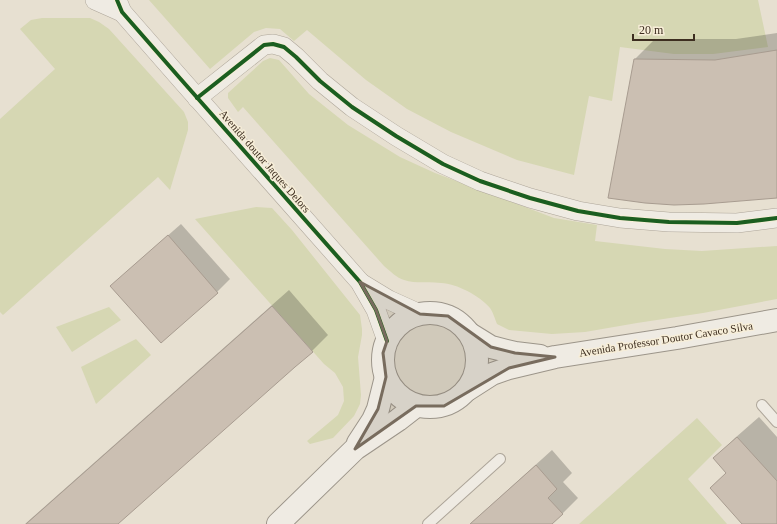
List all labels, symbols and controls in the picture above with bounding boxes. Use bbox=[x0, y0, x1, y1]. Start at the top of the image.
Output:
scale bar bbox=[633, 16, 694, 42]
text: 20 m bbox=[639, 23, 664, 37]
street label: Avenida doutor Jaques Delors bbox=[217, 107, 313, 215]
street label: Avenida Professor Doutor Cavaco Silva bbox=[578, 319, 754, 359]

